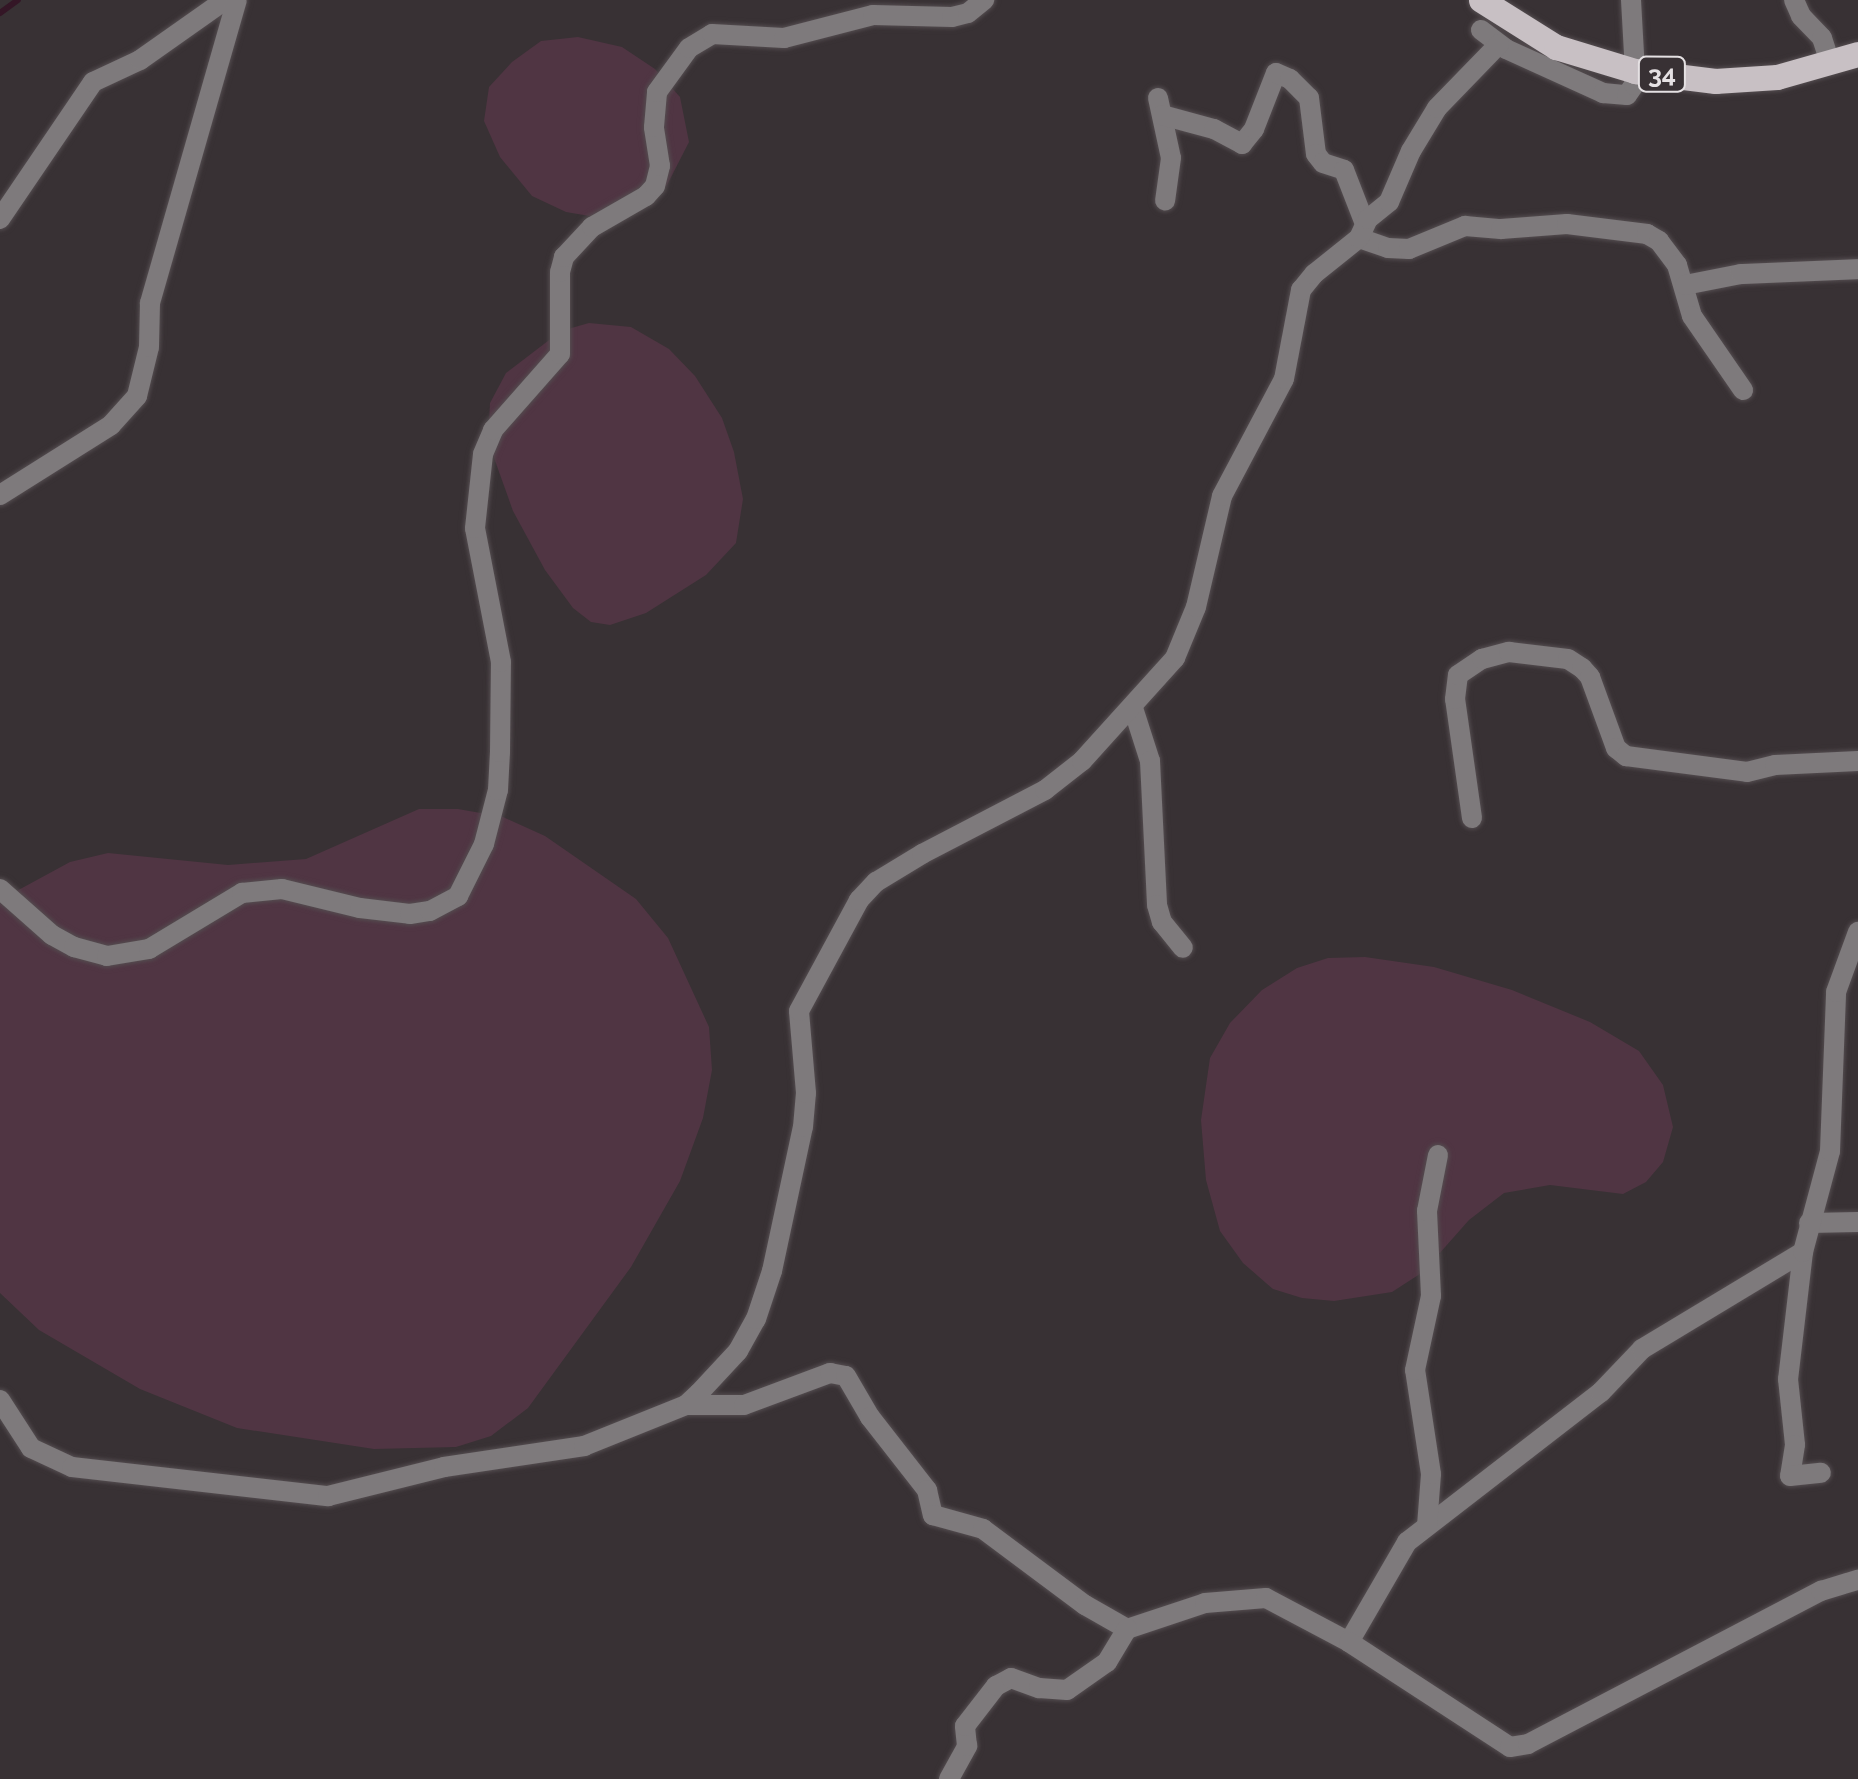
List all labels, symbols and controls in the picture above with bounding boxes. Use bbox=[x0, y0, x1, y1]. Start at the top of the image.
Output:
road number: 34 bbox=[1637, 54, 1687, 94]

